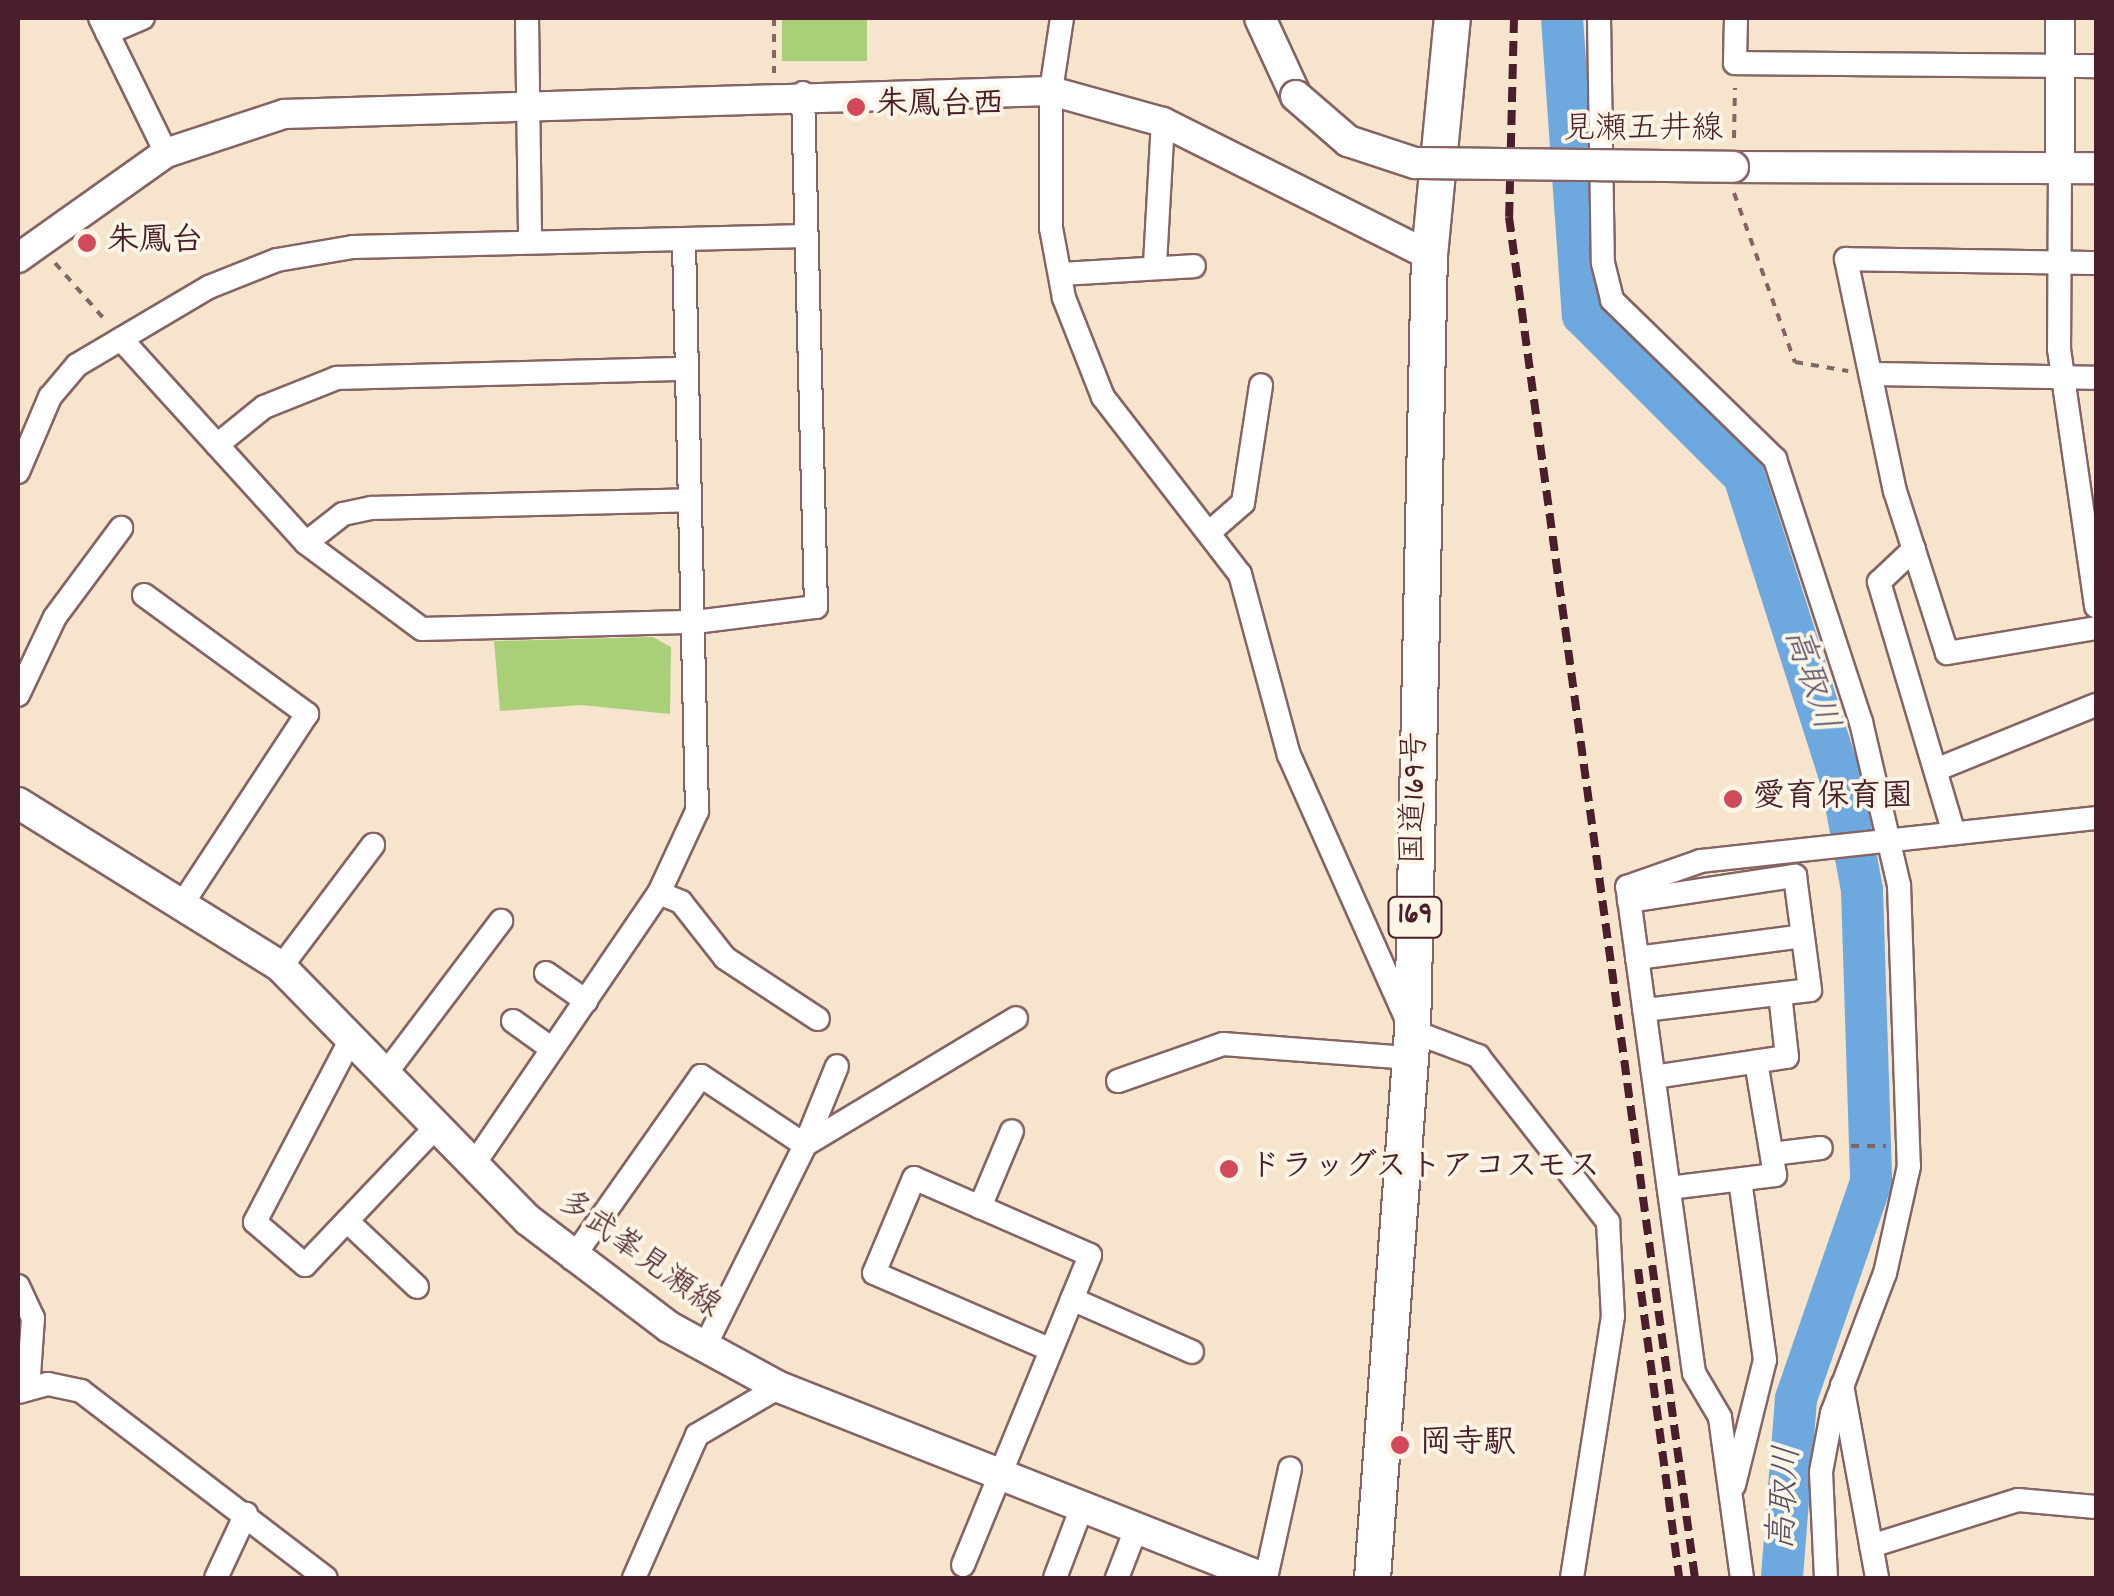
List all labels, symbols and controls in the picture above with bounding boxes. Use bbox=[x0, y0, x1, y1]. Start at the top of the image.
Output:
place label: 朱鳳台西 bbox=[876, 88, 1004, 126]
marker: 朱鳳台西 bbox=[845, 96, 867, 118]
street label: 見瀬五井線 bbox=[1563, 112, 1723, 150]
place label: 朱鳳台 bbox=[107, 224, 203, 262]
marker: 朱鳳台 bbox=[76, 232, 98, 254]
water label: 高取川 bbox=[1773, 624, 1845, 736]
street label: 国道169号 bbox=[1397, 731, 1437, 865]
place label: 愛育保育園 bbox=[1753, 780, 1913, 818]
marker: 愛育保育園 bbox=[1722, 788, 1744, 810]
road number: 169 bbox=[1385, 892, 1445, 942]
place label: ドラッグストアコスモス bbox=[1249, 1150, 1601, 1188]
marker: ドラッグストアコスモス bbox=[1218, 1158, 1240, 1180]
street label: 多武峯見瀬線 bbox=[549, 1184, 727, 1328]
place label: 岡寺駅 bbox=[1420, 1426, 1516, 1464]
marker: 岡寺駅 bbox=[1389, 1434, 1411, 1456]
water label: 高取川 bbox=[1762, 1444, 1812, 1552]

